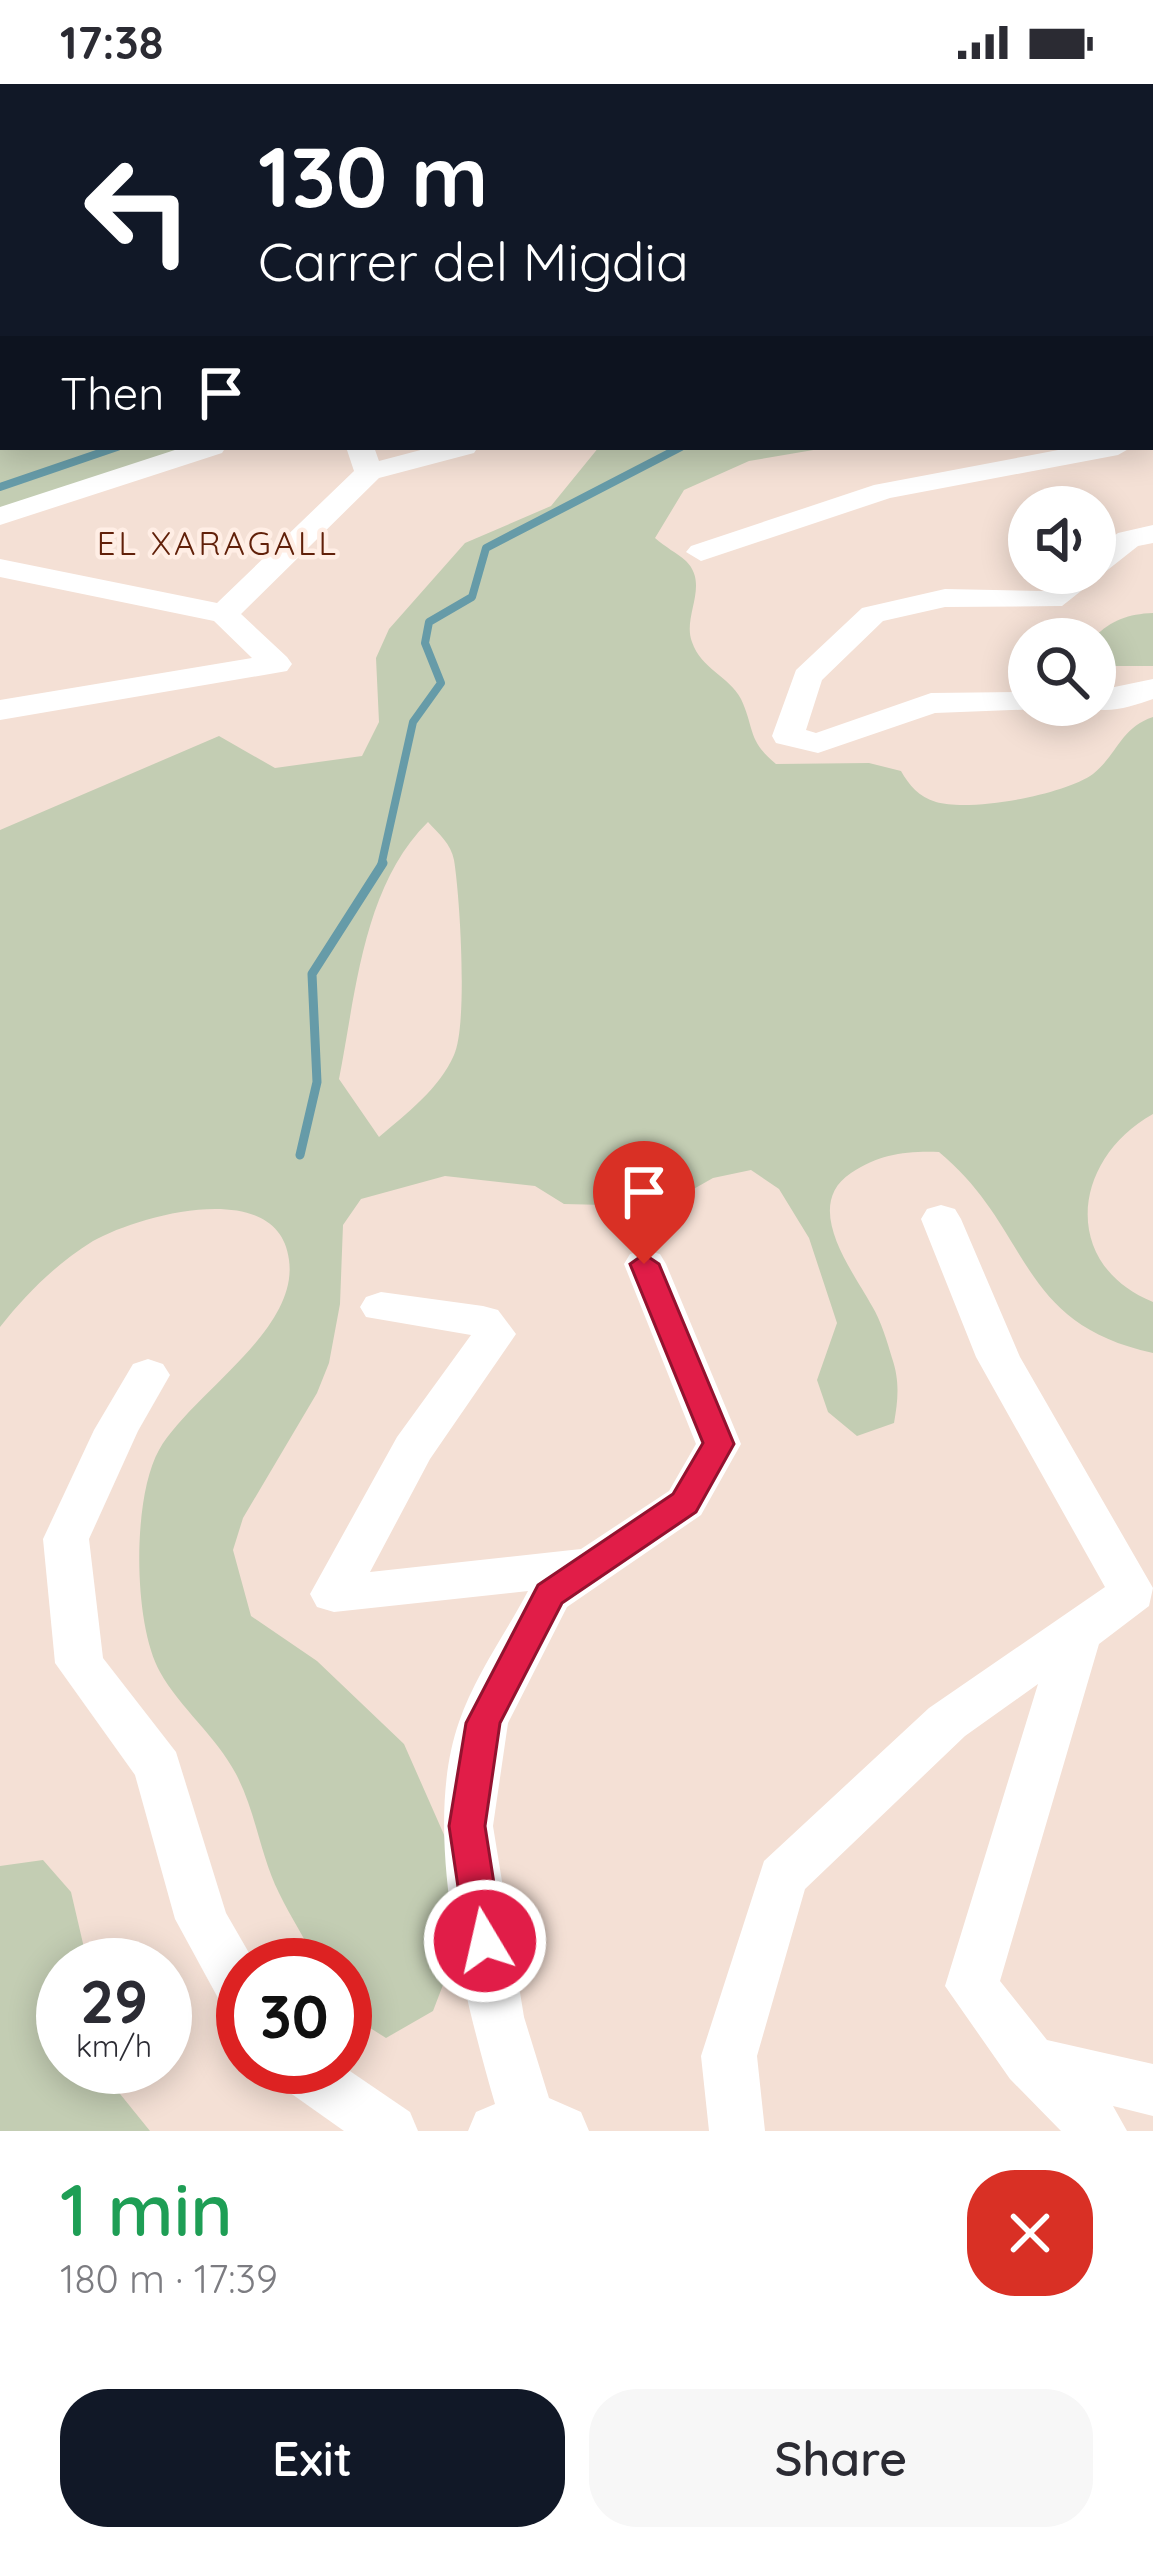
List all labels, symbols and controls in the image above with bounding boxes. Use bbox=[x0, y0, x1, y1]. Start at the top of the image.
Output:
text: 17:38 bbox=[60, 14, 163, 70]
text: 130 m bbox=[258, 123, 488, 228]
icon: left bbox=[60, 132, 216, 288]
text: Carrer del Migdia bbox=[258, 227, 689, 295]
icon: arrive bbox=[188, 360, 254, 426]
text: Then bbox=[60, 365, 164, 421]
map controls bbox=[1008, 486, 1116, 726]
button: sound bbox=[1008, 486, 1116, 594]
district label: EL XARAGALL bbox=[97, 522, 339, 563]
button: search bbox=[1008, 618, 1116, 726]
pin bbox=[593, 1141, 695, 1264]
icon: arrive bbox=[611, 1159, 677, 1225]
position arrow bbox=[422, 1878, 548, 2004]
speed limit sign: 30 bbox=[216, 1938, 372, 2094]
text: 29 bbox=[80, 1963, 148, 2038]
text: km/h bbox=[76, 2027, 152, 2065]
text: 1 min bbox=[60, 2164, 233, 2254]
button: close bbox=[967, 2170, 1093, 2296]
text: 180 m · 17:39 bbox=[60, 2254, 278, 2303]
button: Exit bbox=[60, 2389, 565, 2527]
button: Share bbox=[589, 2389, 1093, 2527]

